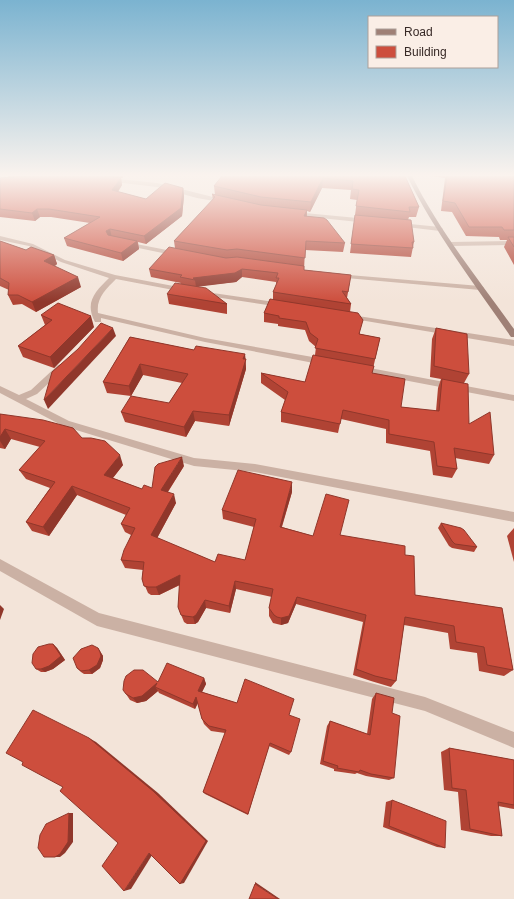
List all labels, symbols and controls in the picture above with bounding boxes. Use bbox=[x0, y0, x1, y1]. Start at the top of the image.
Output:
legend bbox=[368, 16, 498, 68]
text: Road bbox=[404, 25, 433, 39]
text: Building bbox=[404, 45, 447, 59]

